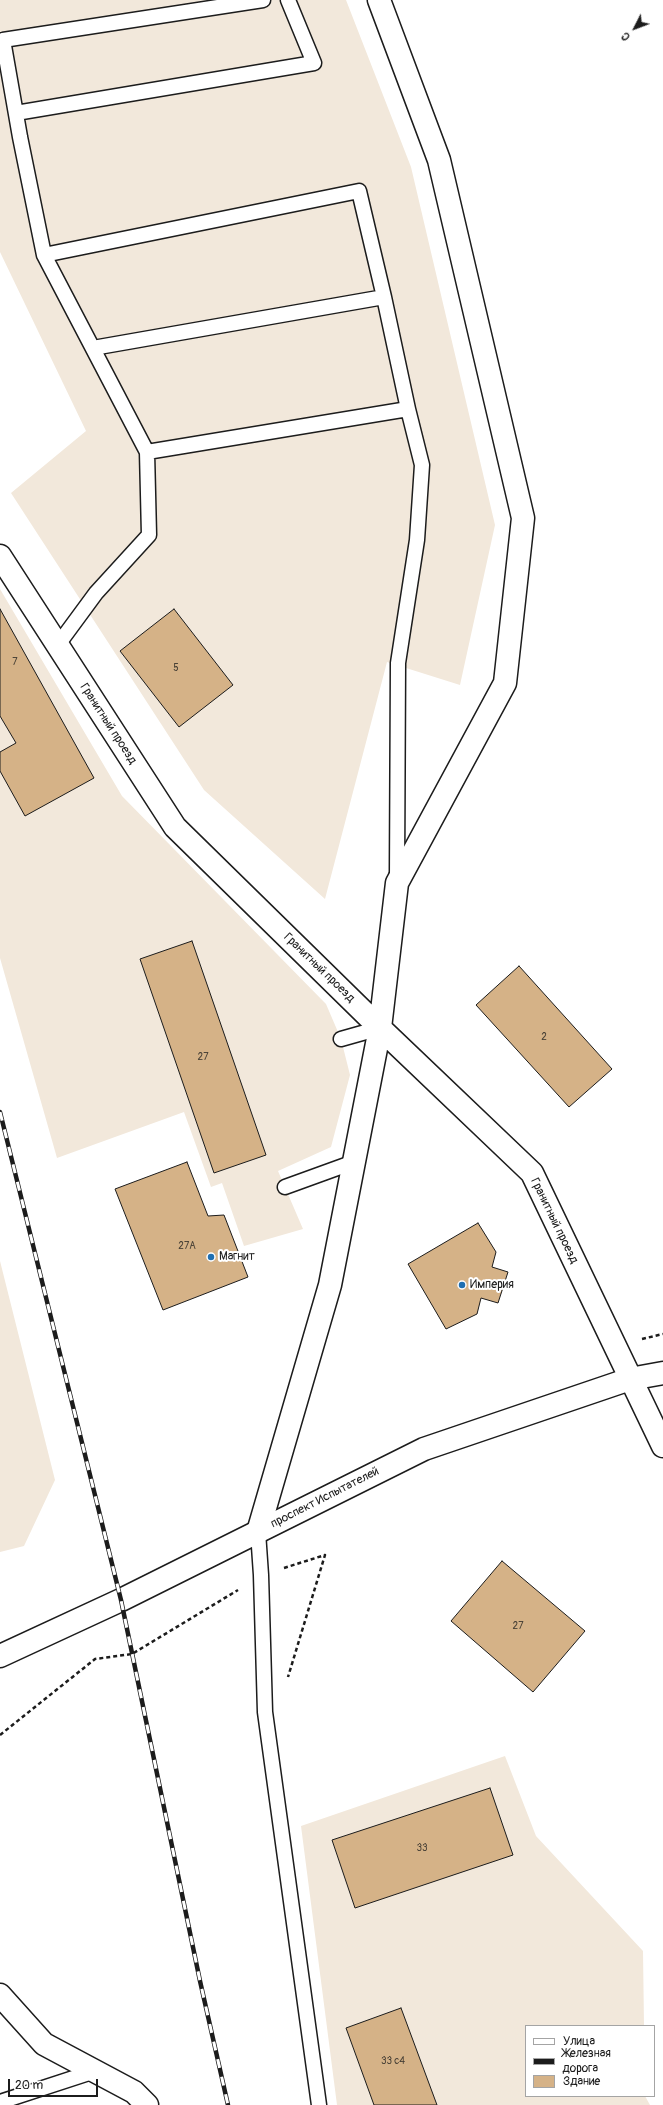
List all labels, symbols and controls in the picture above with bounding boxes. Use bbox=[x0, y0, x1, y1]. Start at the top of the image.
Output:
north arrow bbox=[615, 8, 655, 48]
text: С bbox=[619, 29, 633, 43]
house number: 7 bbox=[12, 656, 18, 668]
house number: 5 bbox=[173, 662, 179, 674]
street label: Гранитный проезд bbox=[76, 681, 140, 767]
street label: Гранитный проезд bbox=[280, 930, 358, 1006]
house number: 2 bbox=[541, 1031, 547, 1043]
house number: 27 bbox=[198, 1051, 208, 1063]
street label: Гранитный проезд bbox=[527, 1176, 581, 1266]
house number: 27А bbox=[178, 1240, 196, 1252]
place label: Магнит bbox=[219, 1250, 255, 1264]
marker: Магнит bbox=[206, 1252, 216, 1262]
place label: Империя bbox=[470, 1278, 514, 1292]
marker: Империя bbox=[457, 1280, 467, 1290]
street label: проспект Испытателей bbox=[268, 1464, 382, 1532]
house number: 27 bbox=[513, 1620, 523, 1632]
house number: 33 bbox=[416, 1842, 428, 1854]
legend bbox=[525, 2025, 655, 2097]
text: Улица bbox=[563, 2034, 595, 2049]
text: Железная дорога bbox=[563, 2046, 611, 2076]
house number: 33 с4 bbox=[381, 2055, 405, 2067]
scale bar bbox=[10, 2071, 100, 2097]
text: Здание bbox=[563, 2074, 600, 2089]
text: 20 m bbox=[15, 2078, 43, 2093]

